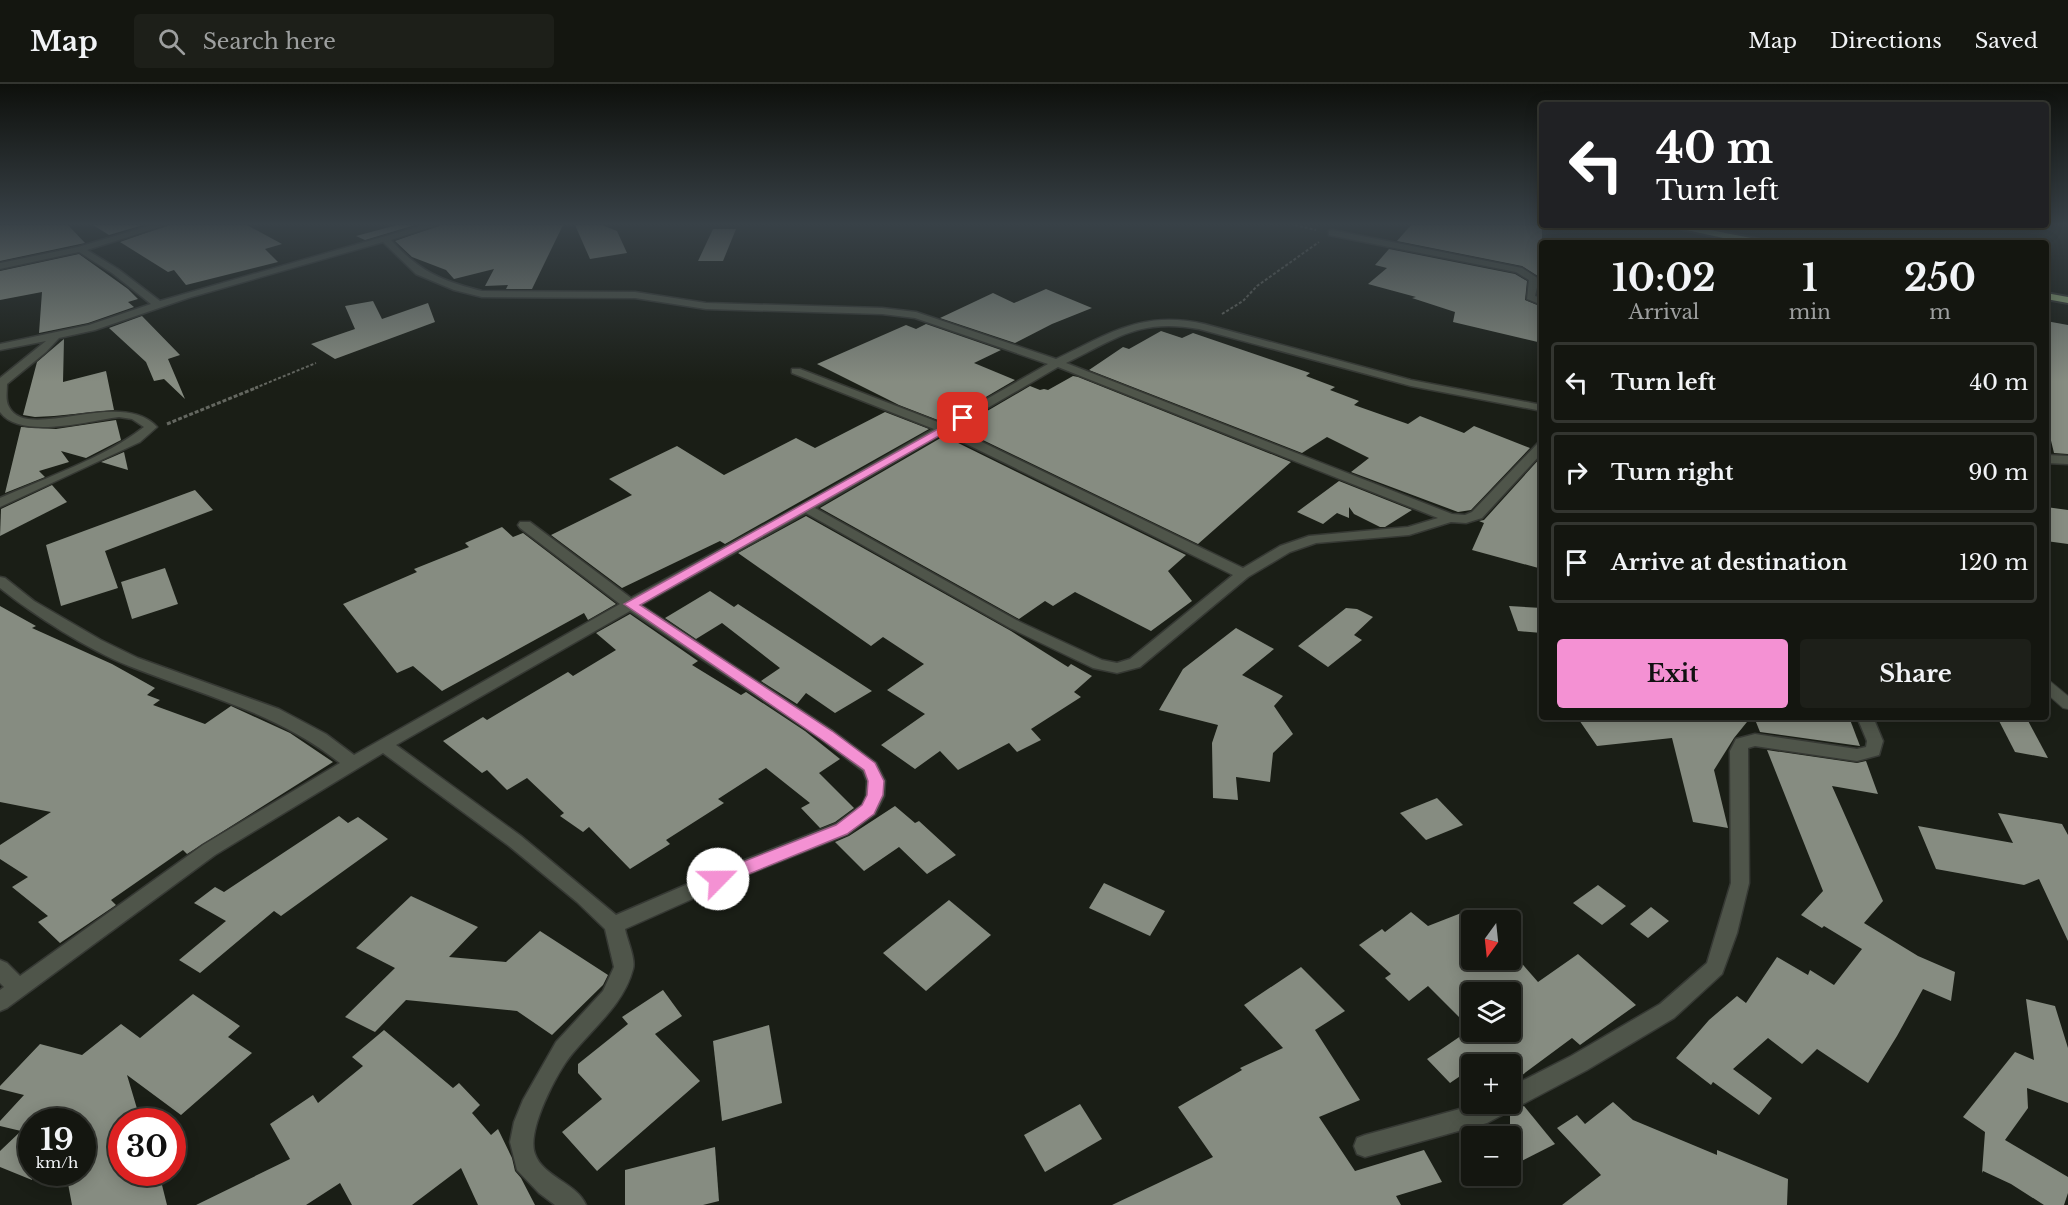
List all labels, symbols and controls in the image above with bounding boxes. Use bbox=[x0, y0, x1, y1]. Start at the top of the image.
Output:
search box bbox=[134, 14, 554, 68]
text: Map bbox=[30, 24, 98, 59]
icon: search bbox=[155, 25, 188, 58]
text: Search here bbox=[203, 28, 336, 55]
text: Map bbox=[1748, 28, 1797, 54]
text: Directions bbox=[1830, 28, 1942, 54]
text: Saved bbox=[1975, 28, 2038, 54]
text: 40 m bbox=[1656, 122, 1773, 174]
icon: left bbox=[1557, 126, 1635, 204]
text: Turn left bbox=[1656, 174, 1779, 207]
text: 10:02 bbox=[1612, 256, 1716, 301]
text: 1 bbox=[1802, 256, 1818, 301]
text: 250 bbox=[1904, 256, 1976, 301]
text: Arrival bbox=[1628, 300, 1699, 324]
text: min bbox=[1789, 300, 1831, 324]
text: m bbox=[1929, 300, 1951, 324]
icon: left bbox=[1560, 366, 1593, 399]
text: Turn left bbox=[1611, 369, 1716, 396]
text: 40 m bbox=[1970, 369, 2028, 396]
pin bbox=[937, 392, 988, 443]
icon: arrive bbox=[946, 401, 979, 434]
icon: right bbox=[1560, 456, 1593, 489]
text: Turn right bbox=[1611, 459, 1733, 486]
text: 90 m bbox=[1968, 459, 2028, 486]
icon: arrive bbox=[1560, 546, 1593, 579]
text: Arrive at destination bbox=[1611, 549, 1848, 576]
text: 120 m bbox=[1959, 549, 2028, 576]
button: Exit bbox=[1557, 639, 1788, 708]
button: Share bbox=[1800, 639, 2031, 708]
position arrow bbox=[686, 847, 750, 911]
north arrow bbox=[1461, 910, 1521, 970]
map controls bbox=[1461, 910, 1521, 1186]
button: layers bbox=[1461, 982, 1521, 1042]
button: + bbox=[1461, 1054, 1521, 1114]
speed limit sign: 30 bbox=[108, 1108, 186, 1186]
text: 19 bbox=[40, 1121, 74, 1158]
button: − bbox=[1461, 1126, 1521, 1186]
text: km/h bbox=[36, 1153, 78, 1172]

